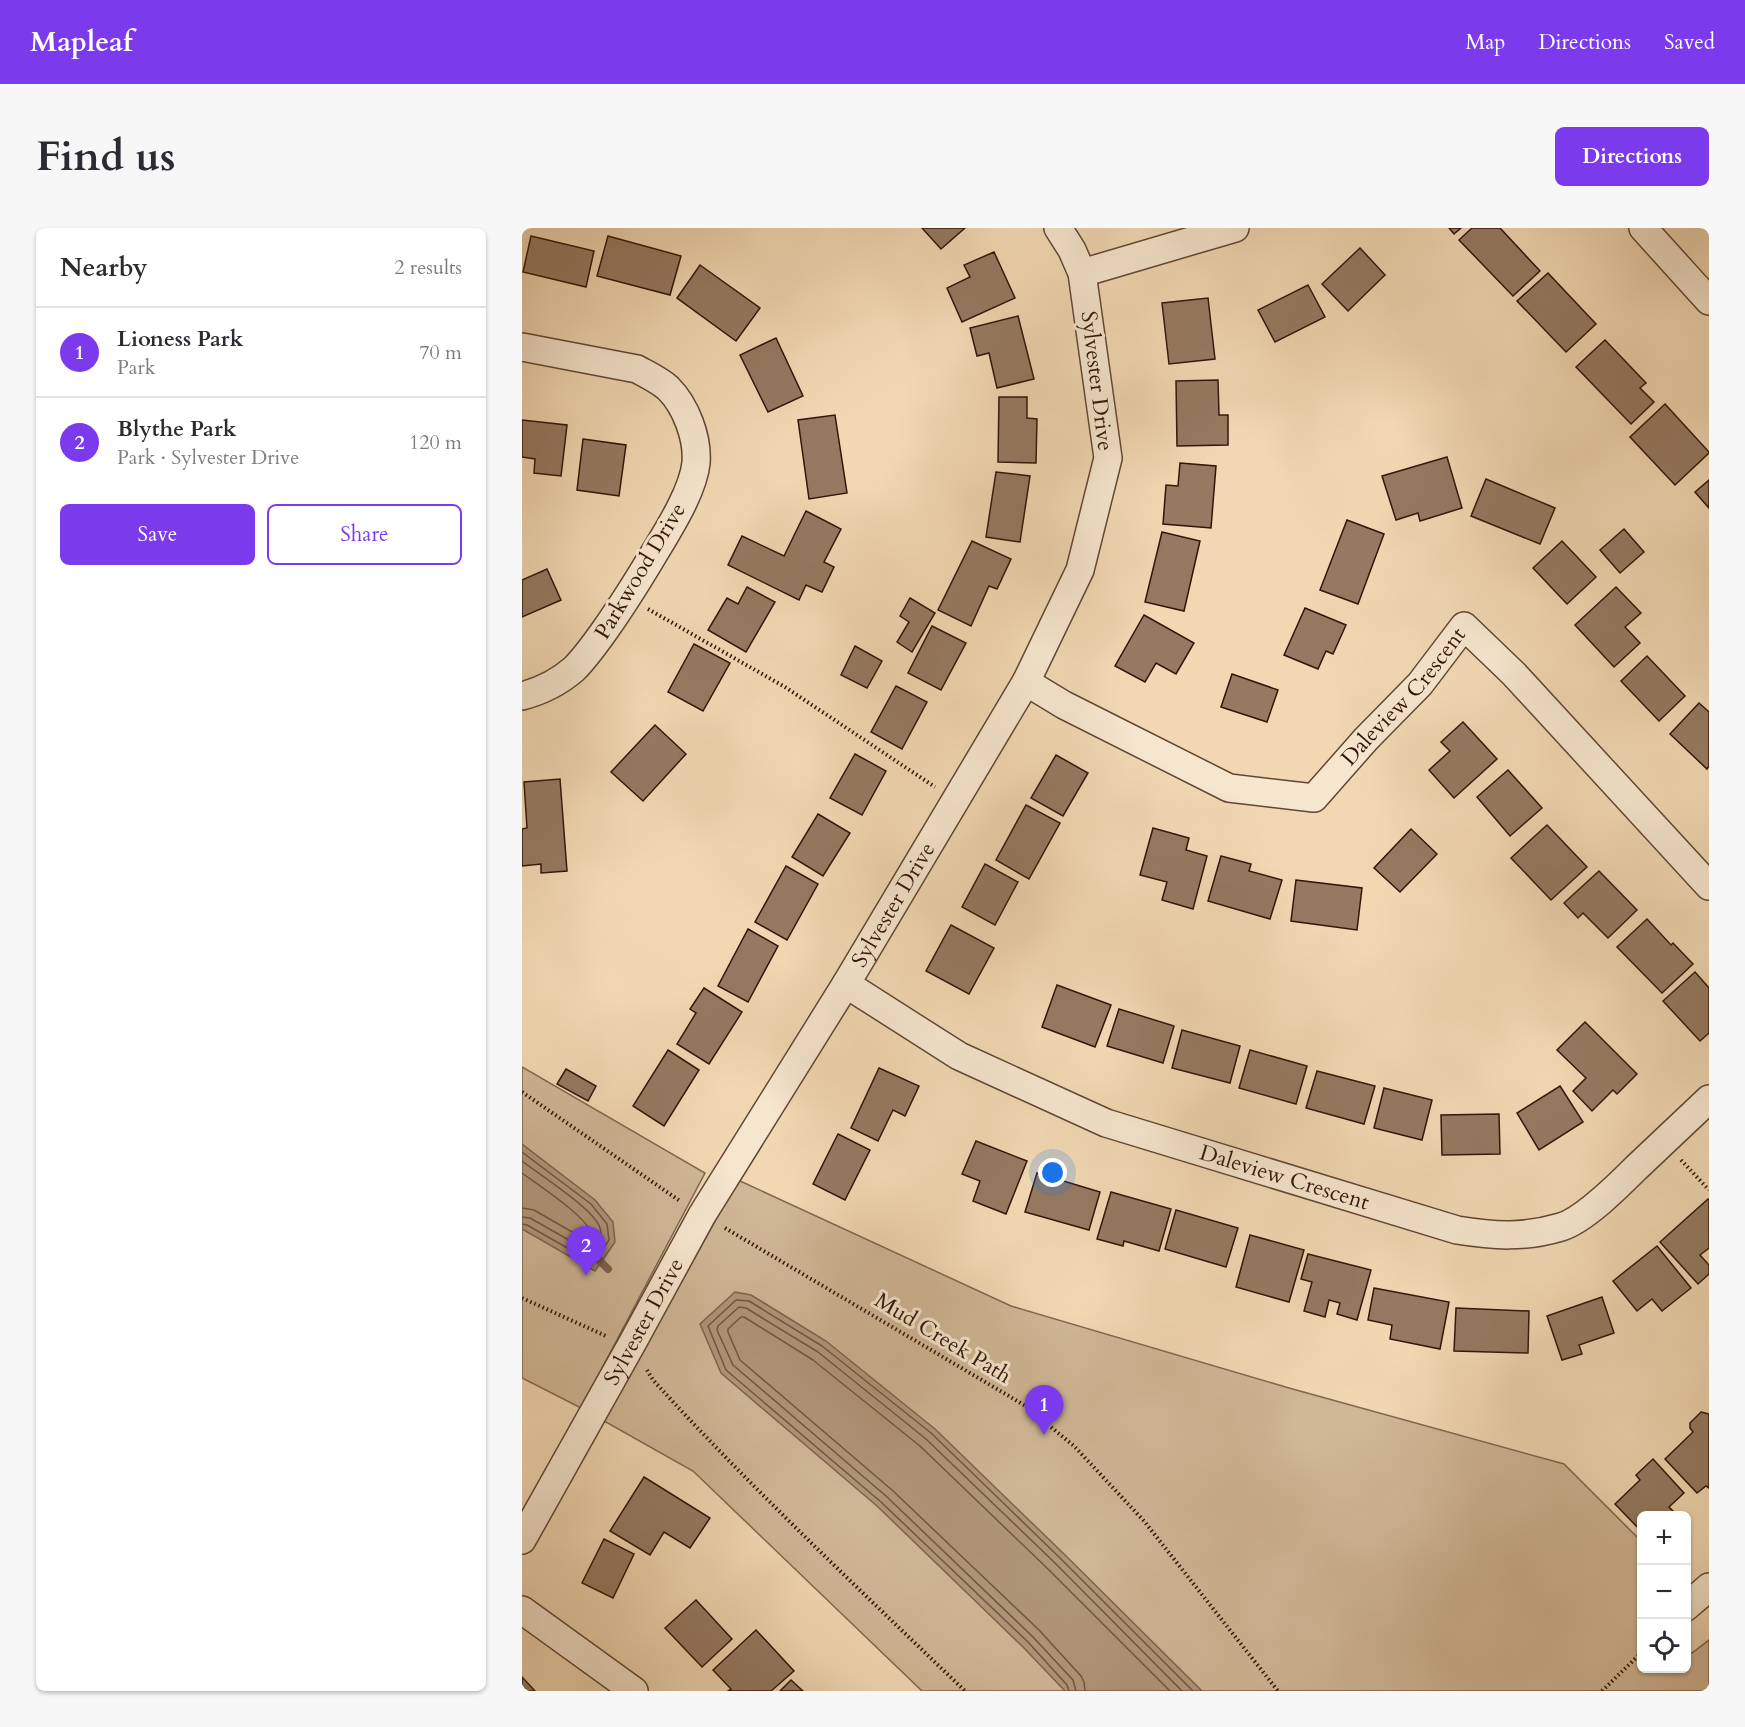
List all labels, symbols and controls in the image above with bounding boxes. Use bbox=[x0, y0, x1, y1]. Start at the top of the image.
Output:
text: Mapleaf bbox=[30, 23, 133, 61]
text: Map bbox=[1465, 28, 1505, 57]
text: Directions bbox=[1538, 28, 1631, 57]
text: Saved bbox=[1664, 28, 1715, 57]
button: Directions bbox=[1555, 127, 1709, 186]
text: Find us bbox=[36, 128, 176, 185]
text: Nearby bbox=[60, 250, 148, 285]
text: 2 results bbox=[394, 254, 462, 281]
street label: Sylvester Drive bbox=[1074, 309, 1120, 453]
text: Lioness Park bbox=[117, 324, 243, 354]
text: 1 bbox=[74, 339, 85, 366]
text: 70 m bbox=[419, 339, 462, 366]
text: Park bbox=[117, 354, 155, 381]
text: Blythe Park bbox=[117, 414, 237, 444]
text: 2 bbox=[74, 429, 85, 456]
text: 120 m bbox=[409, 429, 462, 456]
text: Park · Sylvester Drive bbox=[117, 444, 299, 471]
street label: Parkwood Drive bbox=[587, 497, 693, 645]
button: Save bbox=[60, 504, 255, 565]
button: Share bbox=[267, 504, 462, 565]
street label: Daleview Crescent bbox=[1334, 621, 1473, 772]
street label: Sylvester Drive bbox=[844, 837, 942, 973]
street label: Daleview Crescent bbox=[1196, 1137, 1373, 1217]
your location bbox=[1038, 1158, 1067, 1187]
pin: 2 bbox=[566, 1226, 606, 1276]
street label: Sylvester Drive bbox=[597, 1253, 691, 1391]
street label: Mud Creek Path bbox=[869, 1285, 1017, 1391]
pin: 1 bbox=[1024, 1386, 1064, 1435]
map controls bbox=[1637, 1511, 1691, 1673]
button: + bbox=[1637, 1511, 1691, 1565]
button: − bbox=[1637, 1565, 1691, 1619]
button: locate bbox=[1637, 1619, 1691, 1673]

